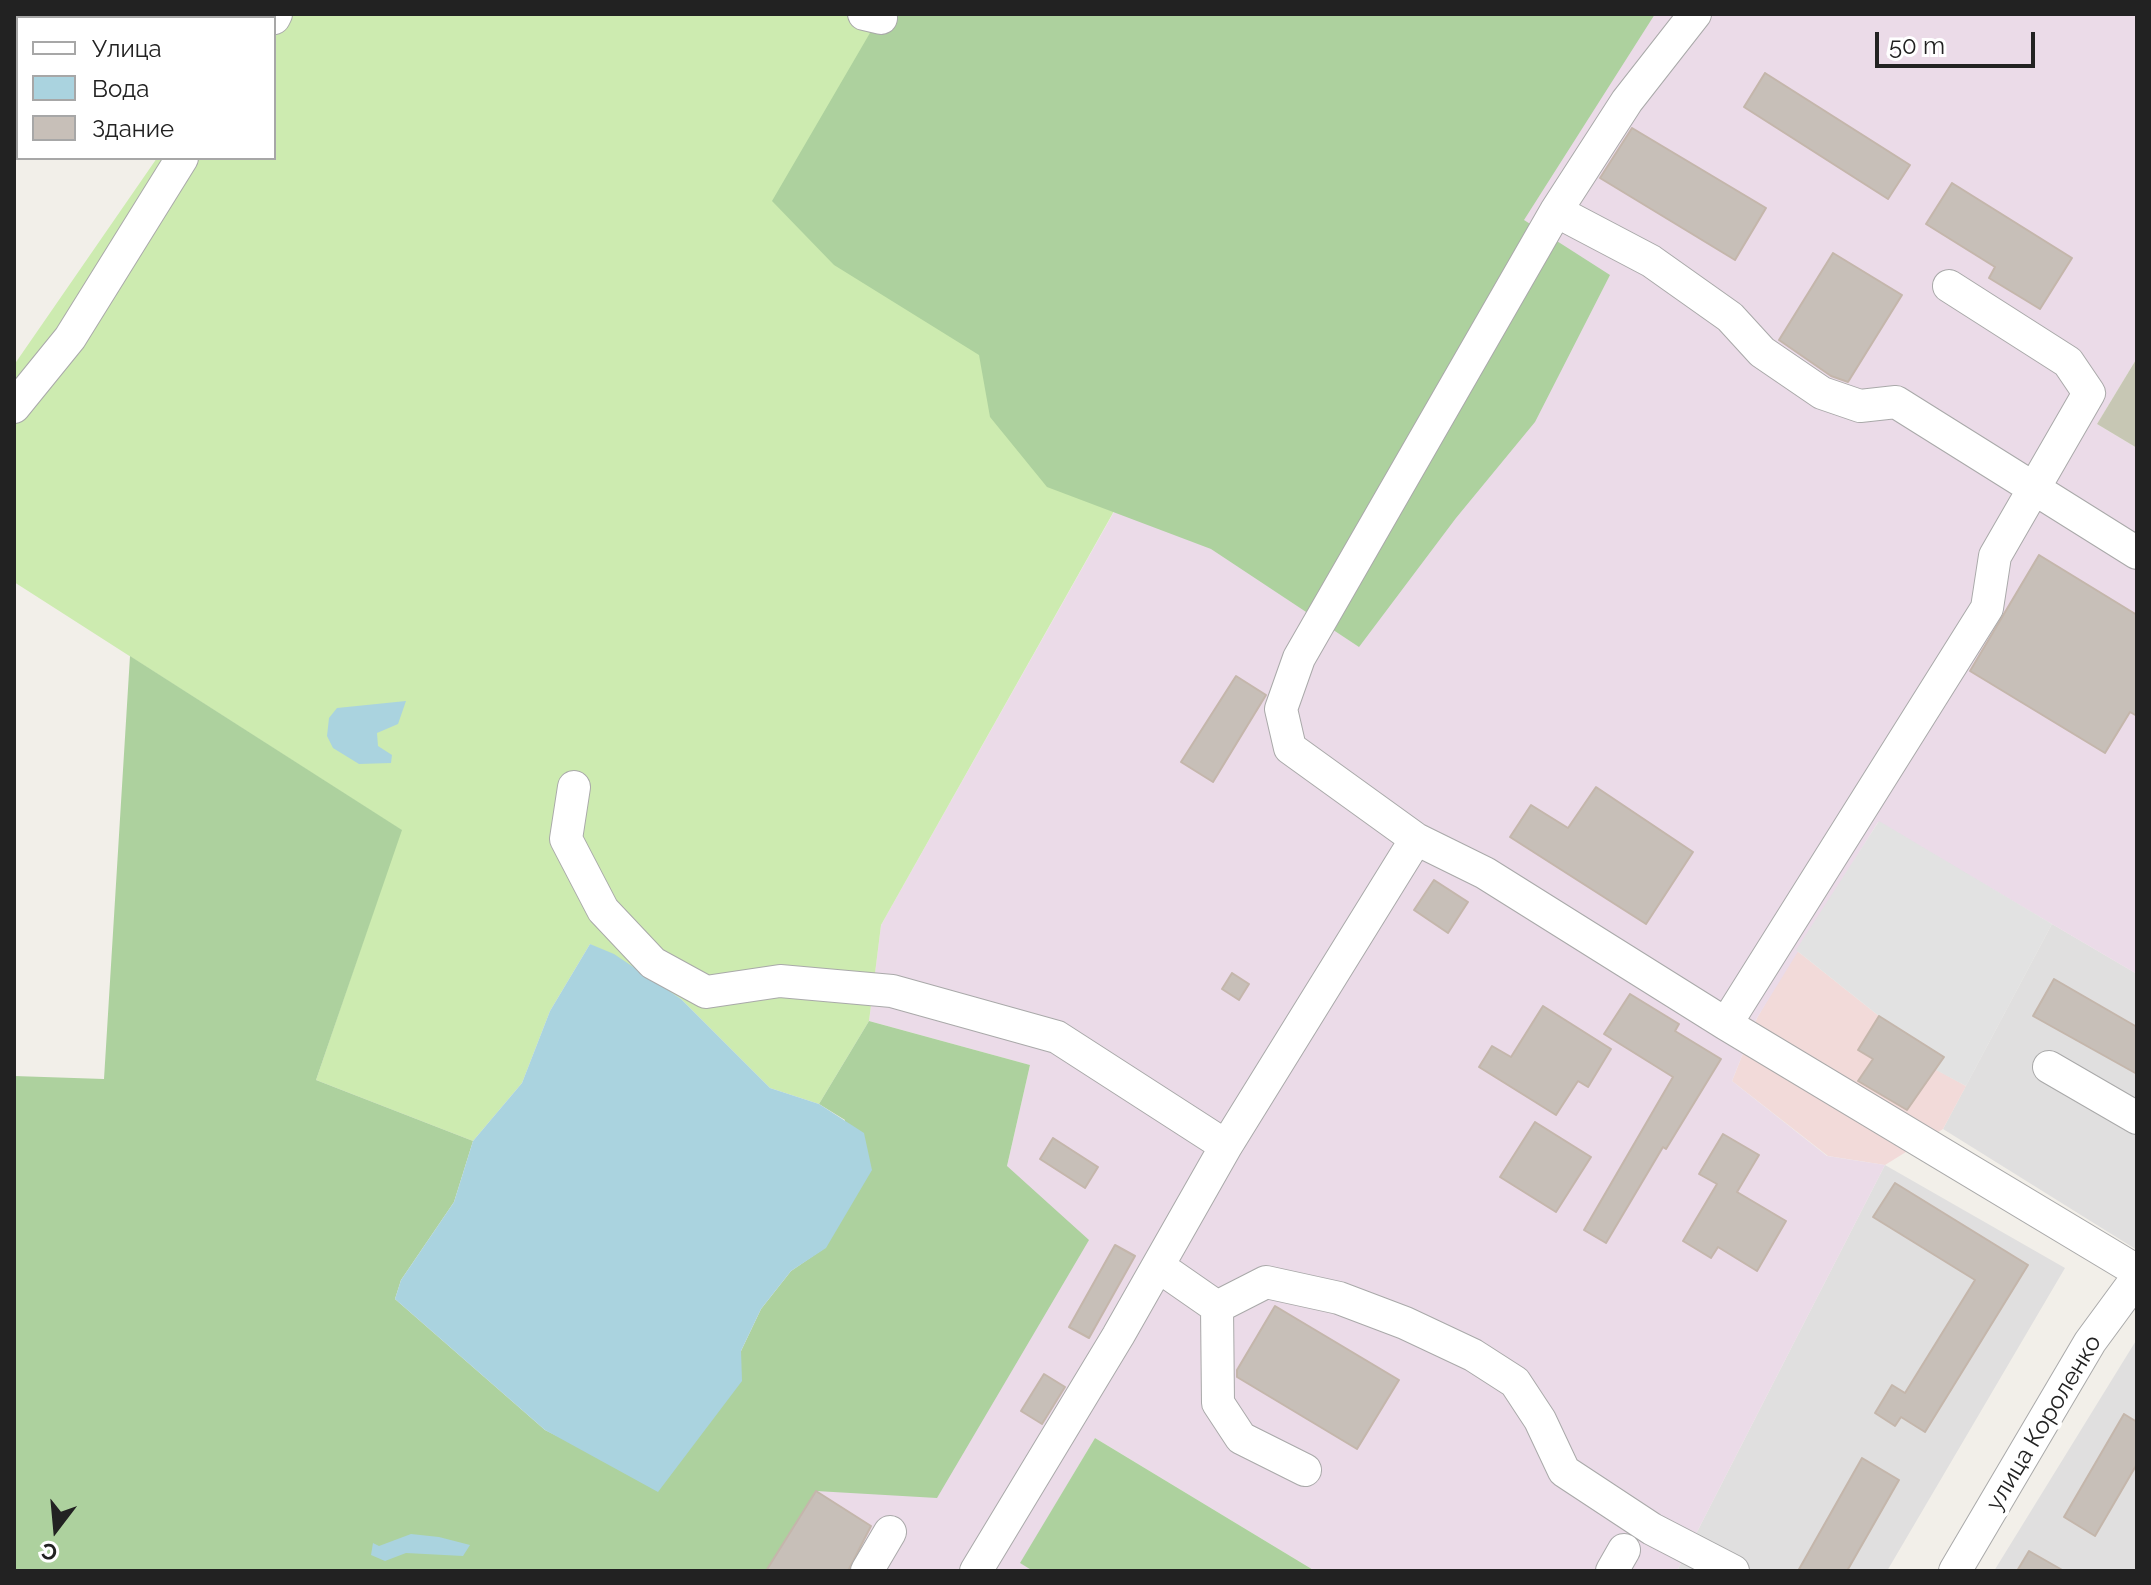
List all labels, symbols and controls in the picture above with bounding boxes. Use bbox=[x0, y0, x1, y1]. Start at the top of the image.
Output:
legend bbox=[16, 16, 276, 160]
scale bar bbox=[1879, 16, 2039, 66]
text: 50 m bbox=[1889, 31, 1945, 60]
text: Улица bbox=[92, 34, 162, 63]
text: Вода bbox=[92, 74, 149, 103]
text: Здание bbox=[92, 114, 174, 143]
street label: улица Короленко bbox=[1980, 1330, 2108, 1516]
north arrow bbox=[16, 1489, 96, 1569]
text: С bbox=[39, 1537, 60, 1567]

